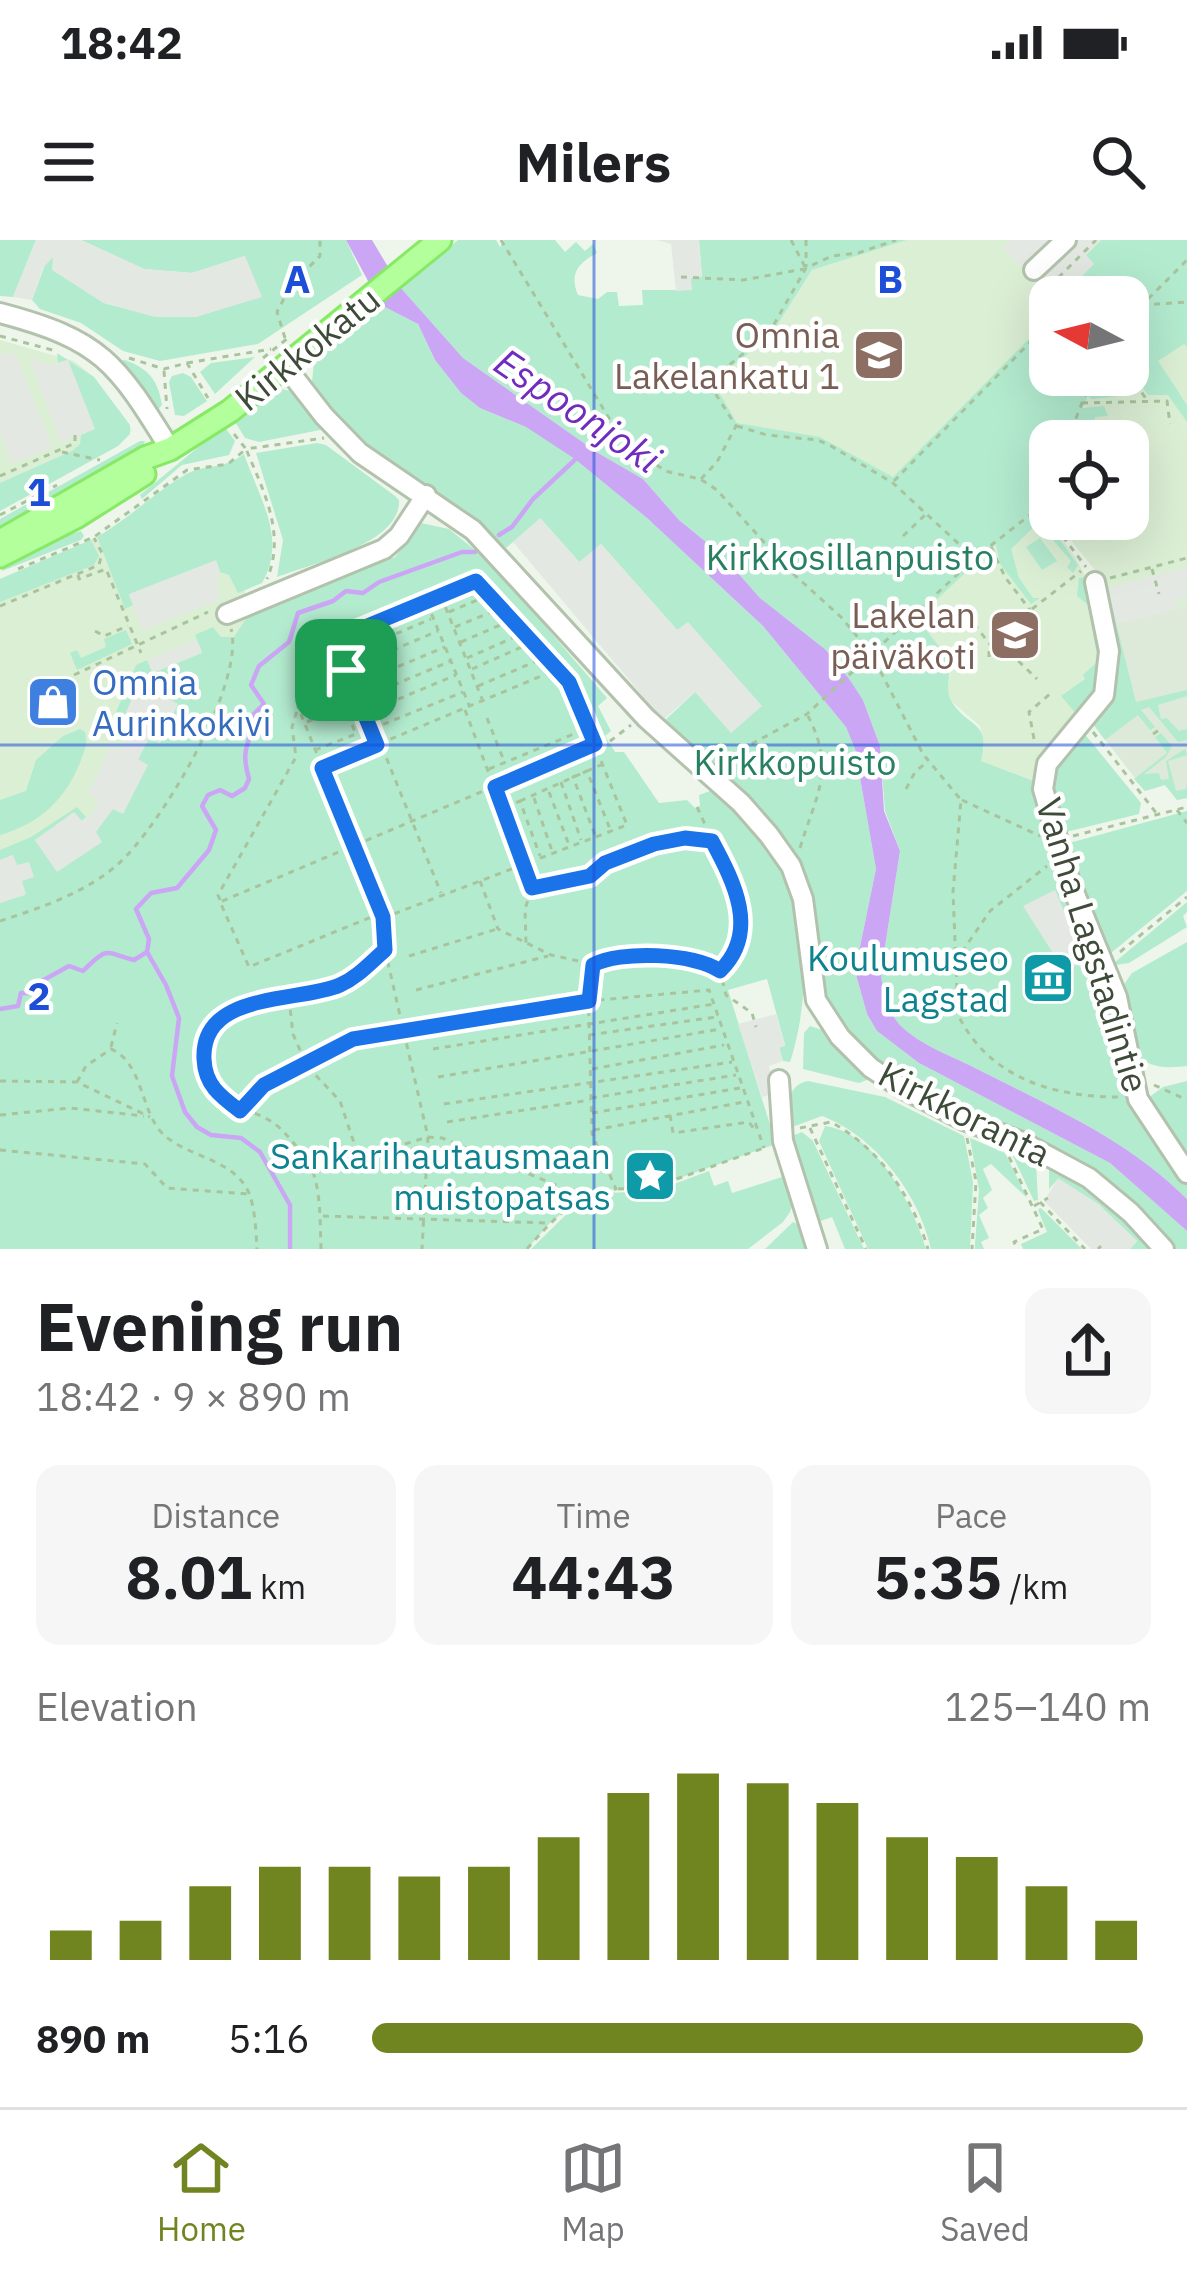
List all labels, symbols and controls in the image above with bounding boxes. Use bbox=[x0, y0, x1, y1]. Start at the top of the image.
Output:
text: 18:42 bbox=[60, 13, 183, 71]
text: Milers bbox=[516, 127, 671, 197]
icon: menu bbox=[36, 129, 102, 195]
icon: search bbox=[1085, 129, 1151, 195]
text: A bbox=[284, 253, 310, 304]
text: B bbox=[877, 253, 903, 304]
street label: Kirkkokatu bbox=[225, 275, 389, 421]
north arrow bbox=[1029, 276, 1149, 396]
map controls bbox=[1029, 276, 1149, 540]
place label: Omnia Lakelankatu 1 bbox=[614, 311, 840, 399]
school or university icon: Omnia Lakelankatu 1 bbox=[851, 327, 907, 383]
water label: Espoonjoki bbox=[485, 336, 671, 485]
button: locate bbox=[1029, 420, 1149, 540]
text: 1 bbox=[27, 466, 51, 517]
park label: Kirkkosillanpuisto bbox=[706, 533, 994, 580]
place label: Lakelan päiväkoti bbox=[830, 591, 976, 679]
school or university icon: Lakelan päiväkoti bbox=[987, 607, 1043, 663]
pin bbox=[295, 619, 397, 721]
icon: arrive bbox=[313, 637, 379, 703]
place label: Omnia Aurinkokivi bbox=[92, 658, 271, 746]
shop icon: Omnia Aurinkokivi bbox=[25, 674, 81, 730]
park label: Kirkkopuisto bbox=[694, 738, 896, 785]
street label: Vanha Lagstadintie bbox=[1026, 792, 1160, 1098]
place label: Koulumuseo Lagstad bbox=[807, 934, 1009, 1022]
museum icon: Koulumuseo Lagstad bbox=[1020, 950, 1076, 1006]
text: 2 bbox=[27, 970, 51, 1021]
street label: Kirkkoranta bbox=[871, 1050, 1059, 1176]
place label: Sankarihautausmaan muistopatsas bbox=[270, 1132, 611, 1220]
place icon: Sankarihautausmaan muistopatsas bbox=[622, 1148, 678, 1204]
text: Evening run bbox=[36, 1283, 403, 1369]
button: share bbox=[1025, 1288, 1151, 1414]
text: 18:42 · 9 × 890 m bbox=[36, 1371, 351, 1422]
text: Distance bbox=[151, 1494, 280, 1537]
text: Time bbox=[556, 1494, 631, 1537]
text: Pace bbox=[935, 1494, 1007, 1537]
text: 8.01 bbox=[126, 1537, 252, 1616]
text: 44:43 bbox=[512, 1537, 675, 1616]
text: 5:35 bbox=[874, 1537, 1002, 1616]
text: km bbox=[252, 1565, 306, 1608]
text: /km bbox=[1002, 1565, 1068, 1608]
text: Elevation bbox=[36, 1681, 198, 1732]
text: 125–140 m bbox=[944, 1681, 1151, 1732]
text: 890 m bbox=[36, 2013, 150, 2064]
text: 5:16 bbox=[228, 2013, 310, 2064]
tab: Home bbox=[157, 2135, 246, 2250]
tab: Map bbox=[560, 2135, 626, 2250]
tab: Saved bbox=[940, 2135, 1030, 2250]

